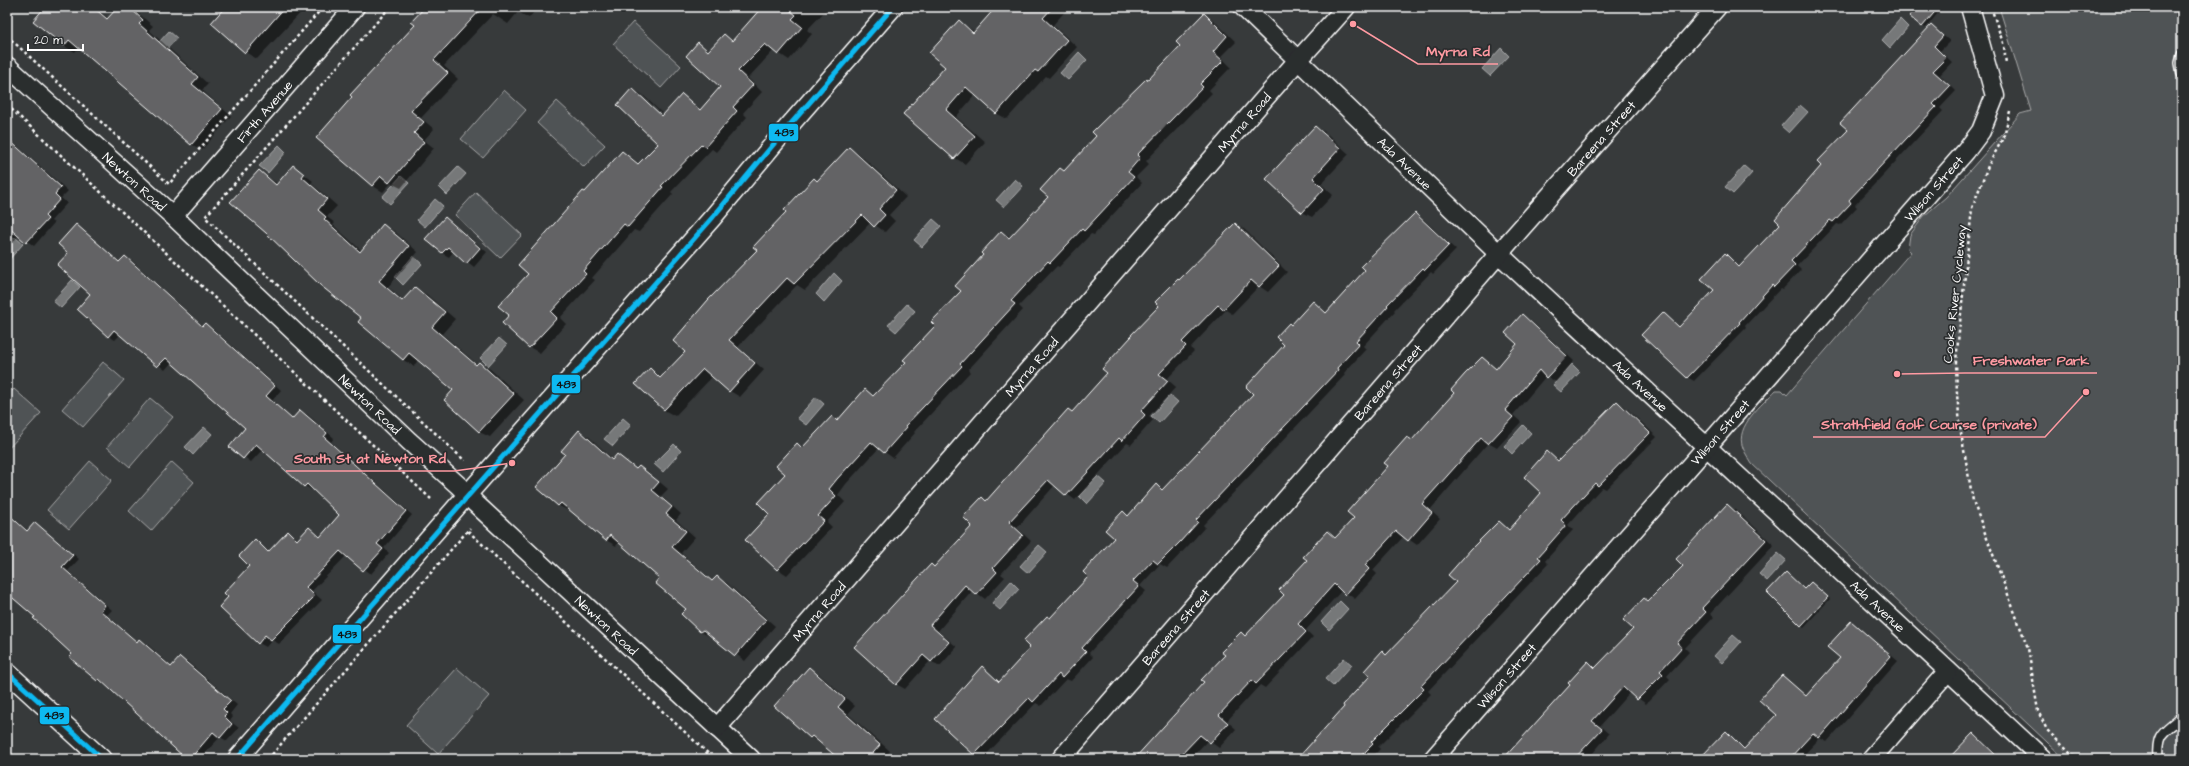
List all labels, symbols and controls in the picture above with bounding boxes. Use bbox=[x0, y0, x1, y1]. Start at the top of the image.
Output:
scale bar bbox=[28, 26, 83, 52]
text: 20 m bbox=[34, 32, 63, 49]
callout: Myrna Rd bbox=[1418, 38, 1498, 64]
text: Myrna Rd bbox=[1426, 42, 1491, 62]
street label: Firth Avenue bbox=[233, 77, 297, 147]
street label: Myrna Road bbox=[1214, 89, 1276, 156]
street label: Bareena Street bbox=[1563, 96, 1641, 180]
line badge: 483 bbox=[768, 123, 799, 142]
text: 483 bbox=[774, 125, 795, 140]
street label: Ada Avenue bbox=[1373, 133, 1435, 194]
street label: Newton Road bbox=[98, 149, 170, 216]
street label: Wilson Street bbox=[1900, 152, 1968, 226]
street label: Cooks River Cycleway bbox=[1939, 224, 1972, 364]
street label: Myrna Road bbox=[1001, 333, 1063, 401]
street label: Bareena Street bbox=[1350, 340, 1427, 425]
callout: Freshwater Park bbox=[1965, 347, 2097, 373]
text: Freshwater Park bbox=[1973, 351, 2090, 371]
street label: Ada Avenue bbox=[1609, 356, 1671, 416]
street label: Newton Road bbox=[334, 371, 405, 439]
line badge: 483 bbox=[551, 374, 581, 394]
text: 483 bbox=[556, 377, 577, 392]
street label: Wilson Street bbox=[1687, 395, 1755, 469]
callout: Strathfield Golf Course (private) bbox=[1813, 411, 2045, 437]
text: Strathfield Golf Course (private) bbox=[1820, 415, 2037, 435]
callout: South St at Newton Rd bbox=[286, 445, 454, 471]
text: South St at Newton Rd bbox=[293, 449, 447, 469]
street label: Ada Avenue bbox=[1846, 577, 1909, 637]
street label: Myrna Road bbox=[789, 578, 851, 645]
street label: Bareena Street bbox=[1138, 585, 1215, 669]
street label: Newton Road bbox=[571, 592, 642, 660]
line badge: 483 bbox=[332, 624, 362, 644]
text: 483 bbox=[337, 627, 358, 642]
street label: Wilson Street bbox=[1473, 639, 1541, 713]
line badge: 483 bbox=[39, 706, 70, 725]
text: 483 bbox=[44, 708, 65, 723]

